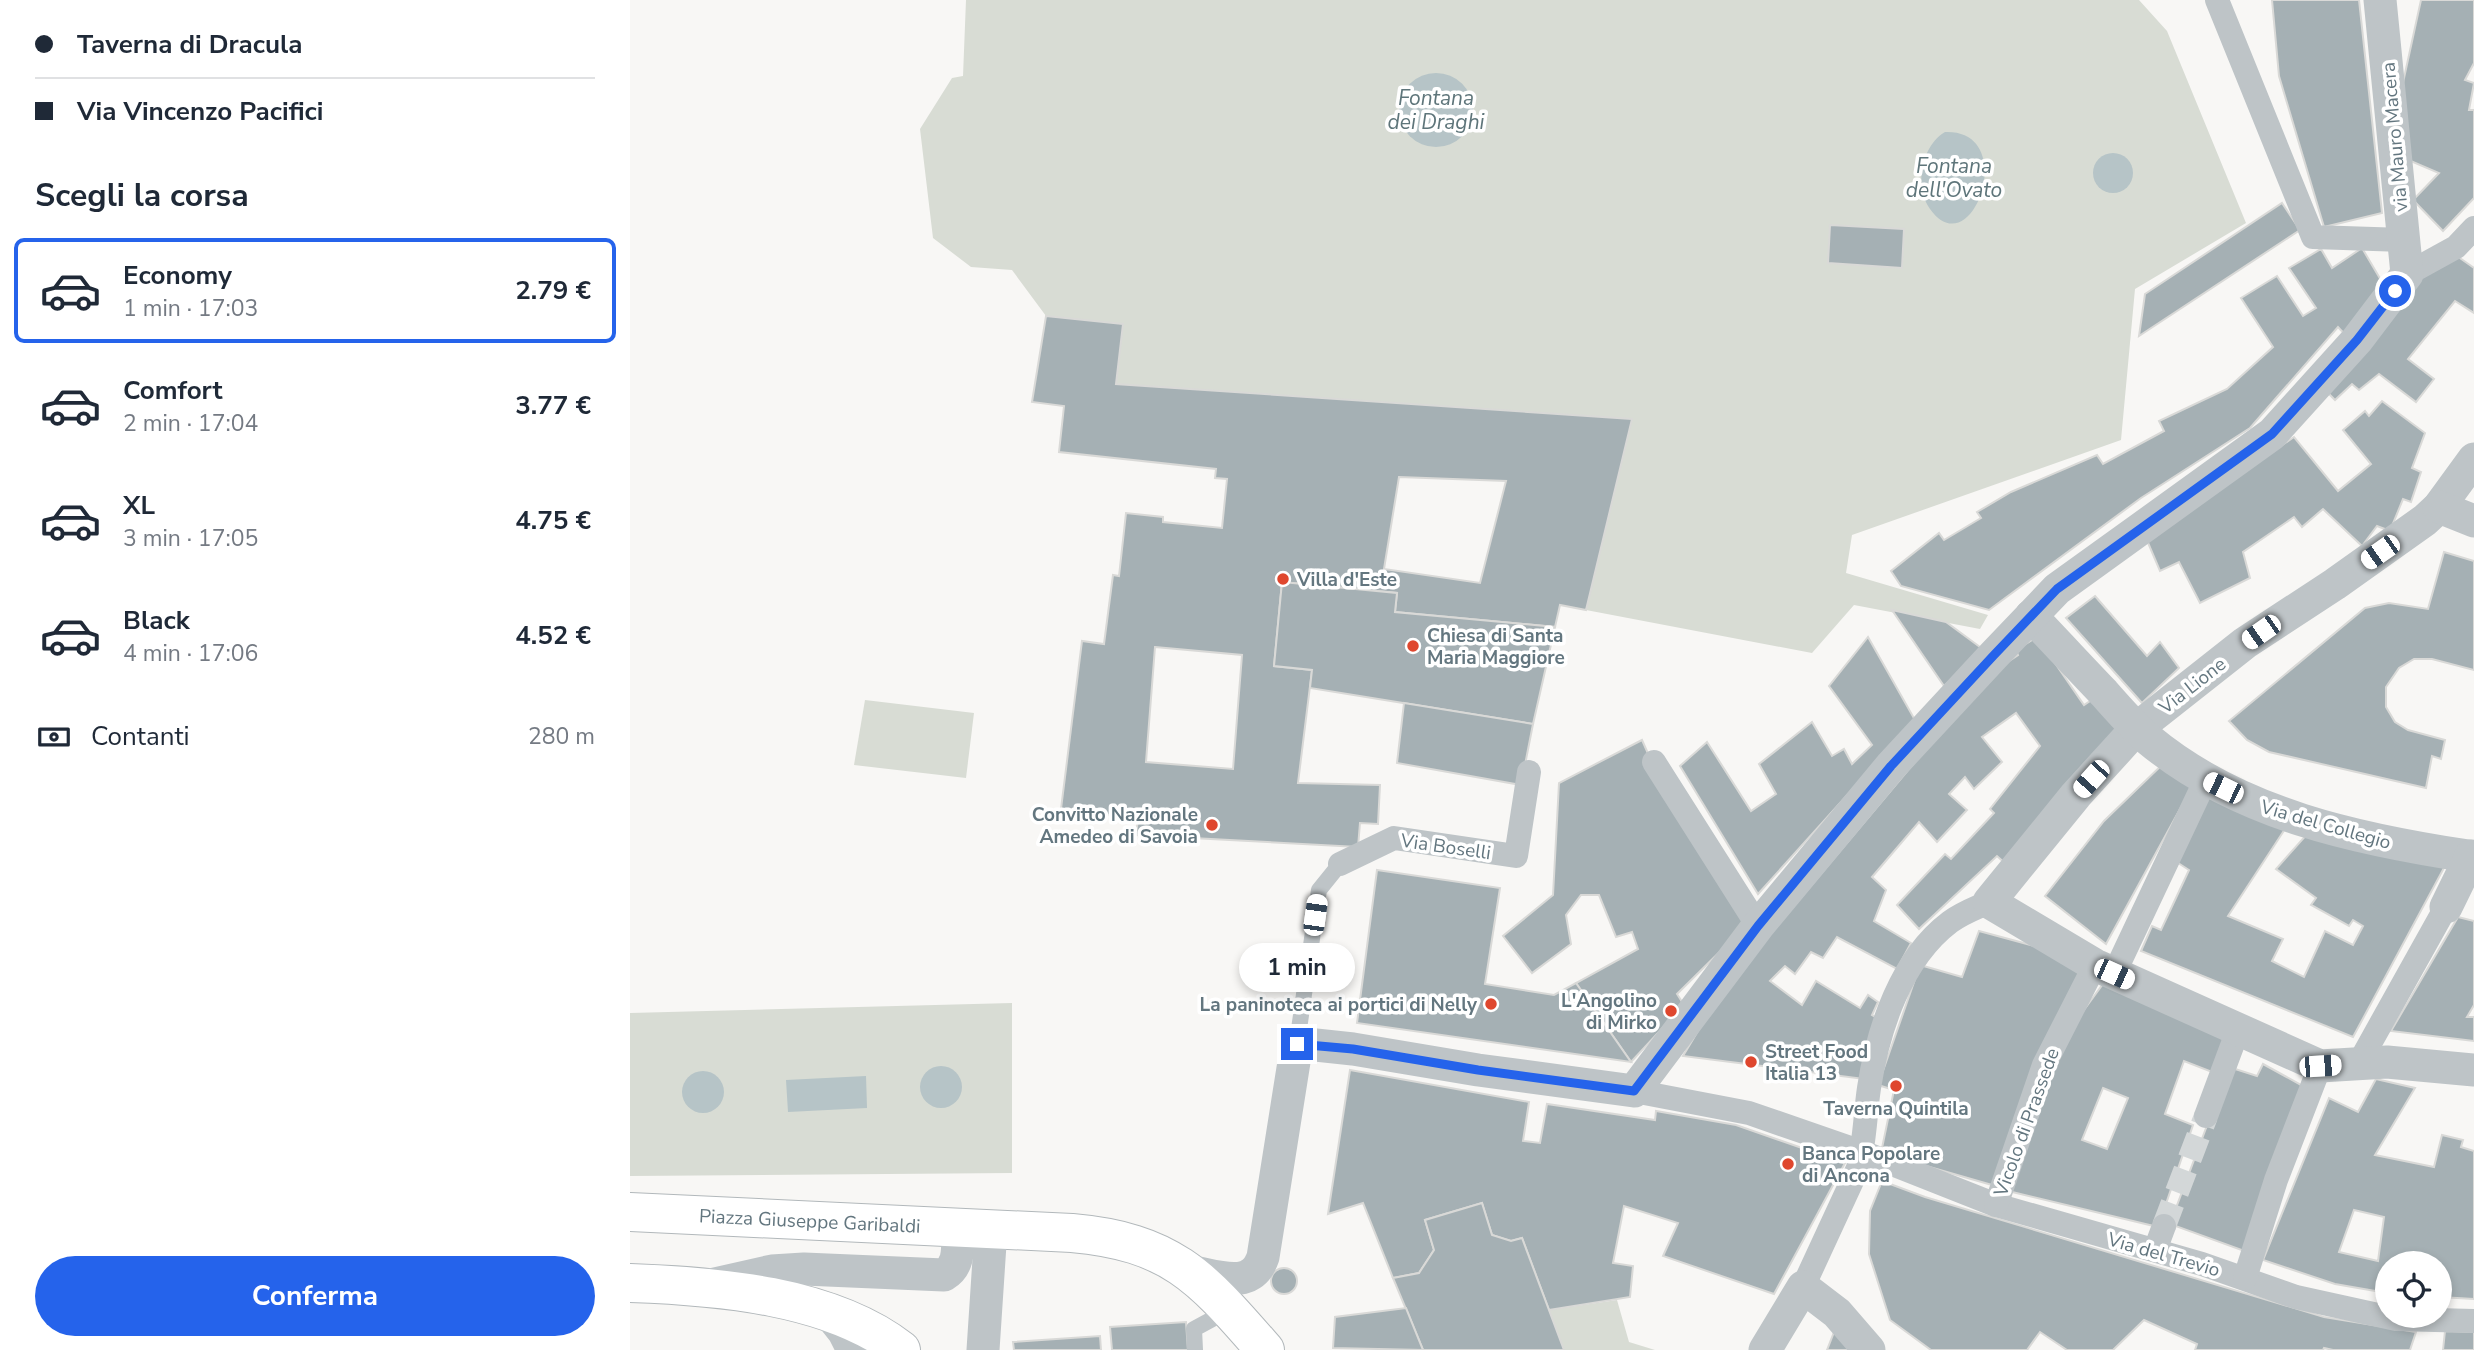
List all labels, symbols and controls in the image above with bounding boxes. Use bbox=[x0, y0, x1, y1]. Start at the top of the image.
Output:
text: Taverna di Dracula bbox=[77, 27, 303, 62]
street label: via Mauro Macera bbox=[2376, 61, 2414, 213]
water label: Fontana dei Draghi bbox=[1388, 84, 1486, 136]
text: Via Vincenzo Pacifici bbox=[77, 94, 323, 129]
water label: Fontana dell'Ovato bbox=[1906, 152, 2002, 204]
text: Scegli la corsa bbox=[35, 174, 249, 217]
text: Economy bbox=[123, 258, 232, 293]
icon: car bbox=[39, 259, 102, 322]
text: 2.79 € bbox=[515, 273, 591, 308]
route start bbox=[2379, 275, 2411, 307]
text: 1 min · 17:03 bbox=[123, 293, 258, 324]
text: Comfort bbox=[123, 373, 223, 408]
icon: car bbox=[39, 374, 102, 437]
text: 3.77 € bbox=[515, 388, 591, 423]
text: 2 min · 17:04 bbox=[123, 408, 258, 439]
text: XL bbox=[123, 488, 155, 523]
icon: car bbox=[39, 489, 102, 552]
text: 4.75 € bbox=[515, 503, 591, 538]
text: 3 min · 17:05 bbox=[123, 523, 258, 554]
car bbox=[2357, 531, 2404, 573]
place label: Villa d'Este bbox=[1296, 567, 1397, 593]
marker: Villa d'Este bbox=[1275, 571, 1291, 587]
text: Black bbox=[123, 603, 190, 638]
icon: car bbox=[39, 604, 102, 667]
car bbox=[2238, 611, 2285, 653]
text: 4.52 € bbox=[515, 618, 591, 653]
place label: Chiesa di Santa Maria Maggiore bbox=[1427, 623, 1565, 671]
text: 4 min · 17:06 bbox=[123, 638, 258, 669]
marker: Chiesa di Santa Maria Maggiore bbox=[1405, 638, 1421, 654]
street label: Via Lione bbox=[2153, 651, 2232, 721]
icon: cash bbox=[35, 718, 73, 756]
text: Contanti bbox=[91, 719, 190, 754]
text: 280 m bbox=[528, 721, 595, 752]
car bbox=[2070, 756, 2113, 802]
car bbox=[2200, 769, 2247, 807]
street label: Via del Collegio bbox=[2257, 794, 2394, 856]
place label: Convitto Nazionale Amedeo di Savoia bbox=[1032, 802, 1198, 850]
marker: Convitto Nazionale Amedeo di Savoia bbox=[1204, 817, 1220, 833]
street label: Via Boselli bbox=[1398, 828, 1493, 866]
car bbox=[1302, 893, 1329, 937]
callout: 1 min bbox=[1239, 942, 1355, 992]
text: 1 min bbox=[1267, 952, 1327, 983]
car bbox=[2091, 956, 2138, 992]
place label: L'Angolino di Mirko bbox=[1561, 988, 1657, 1036]
place label: La paninoteca ai portici di Nelly bbox=[1200, 992, 1478, 1018]
marker: La paninoteca ai portici di Nelly bbox=[1483, 996, 1499, 1012]
marker: L'Angolino di Mirko bbox=[1663, 1003, 1679, 1019]
route end bbox=[1281, 1028, 1313, 1060]
place label: Street Food Italia 13 bbox=[1765, 1039, 1868, 1087]
street label: Vicolo di Prassede bbox=[1988, 1045, 2066, 1201]
marker: Street Food Italia 13 bbox=[1743, 1054, 1759, 1070]
car bbox=[2299, 1054, 2342, 1078]
marker: Taverna Quintila bbox=[1888, 1078, 1904, 1094]
place label: Taverna Quintila bbox=[1823, 1096, 1969, 1122]
place label: Banca Popolare di Ancona bbox=[1802, 1141, 1940, 1189]
marker: Banca Popolare di Ancona bbox=[1780, 1156, 1796, 1172]
street label: Piazza Giuseppe Garibaldi bbox=[698, 1203, 921, 1240]
street label: Via del Trevio bbox=[2104, 1226, 2223, 1283]
map controls bbox=[2375, 1251, 2452, 1328]
button: locate bbox=[2375, 1251, 2452, 1328]
button: Conferma bbox=[35, 1256, 595, 1336]

